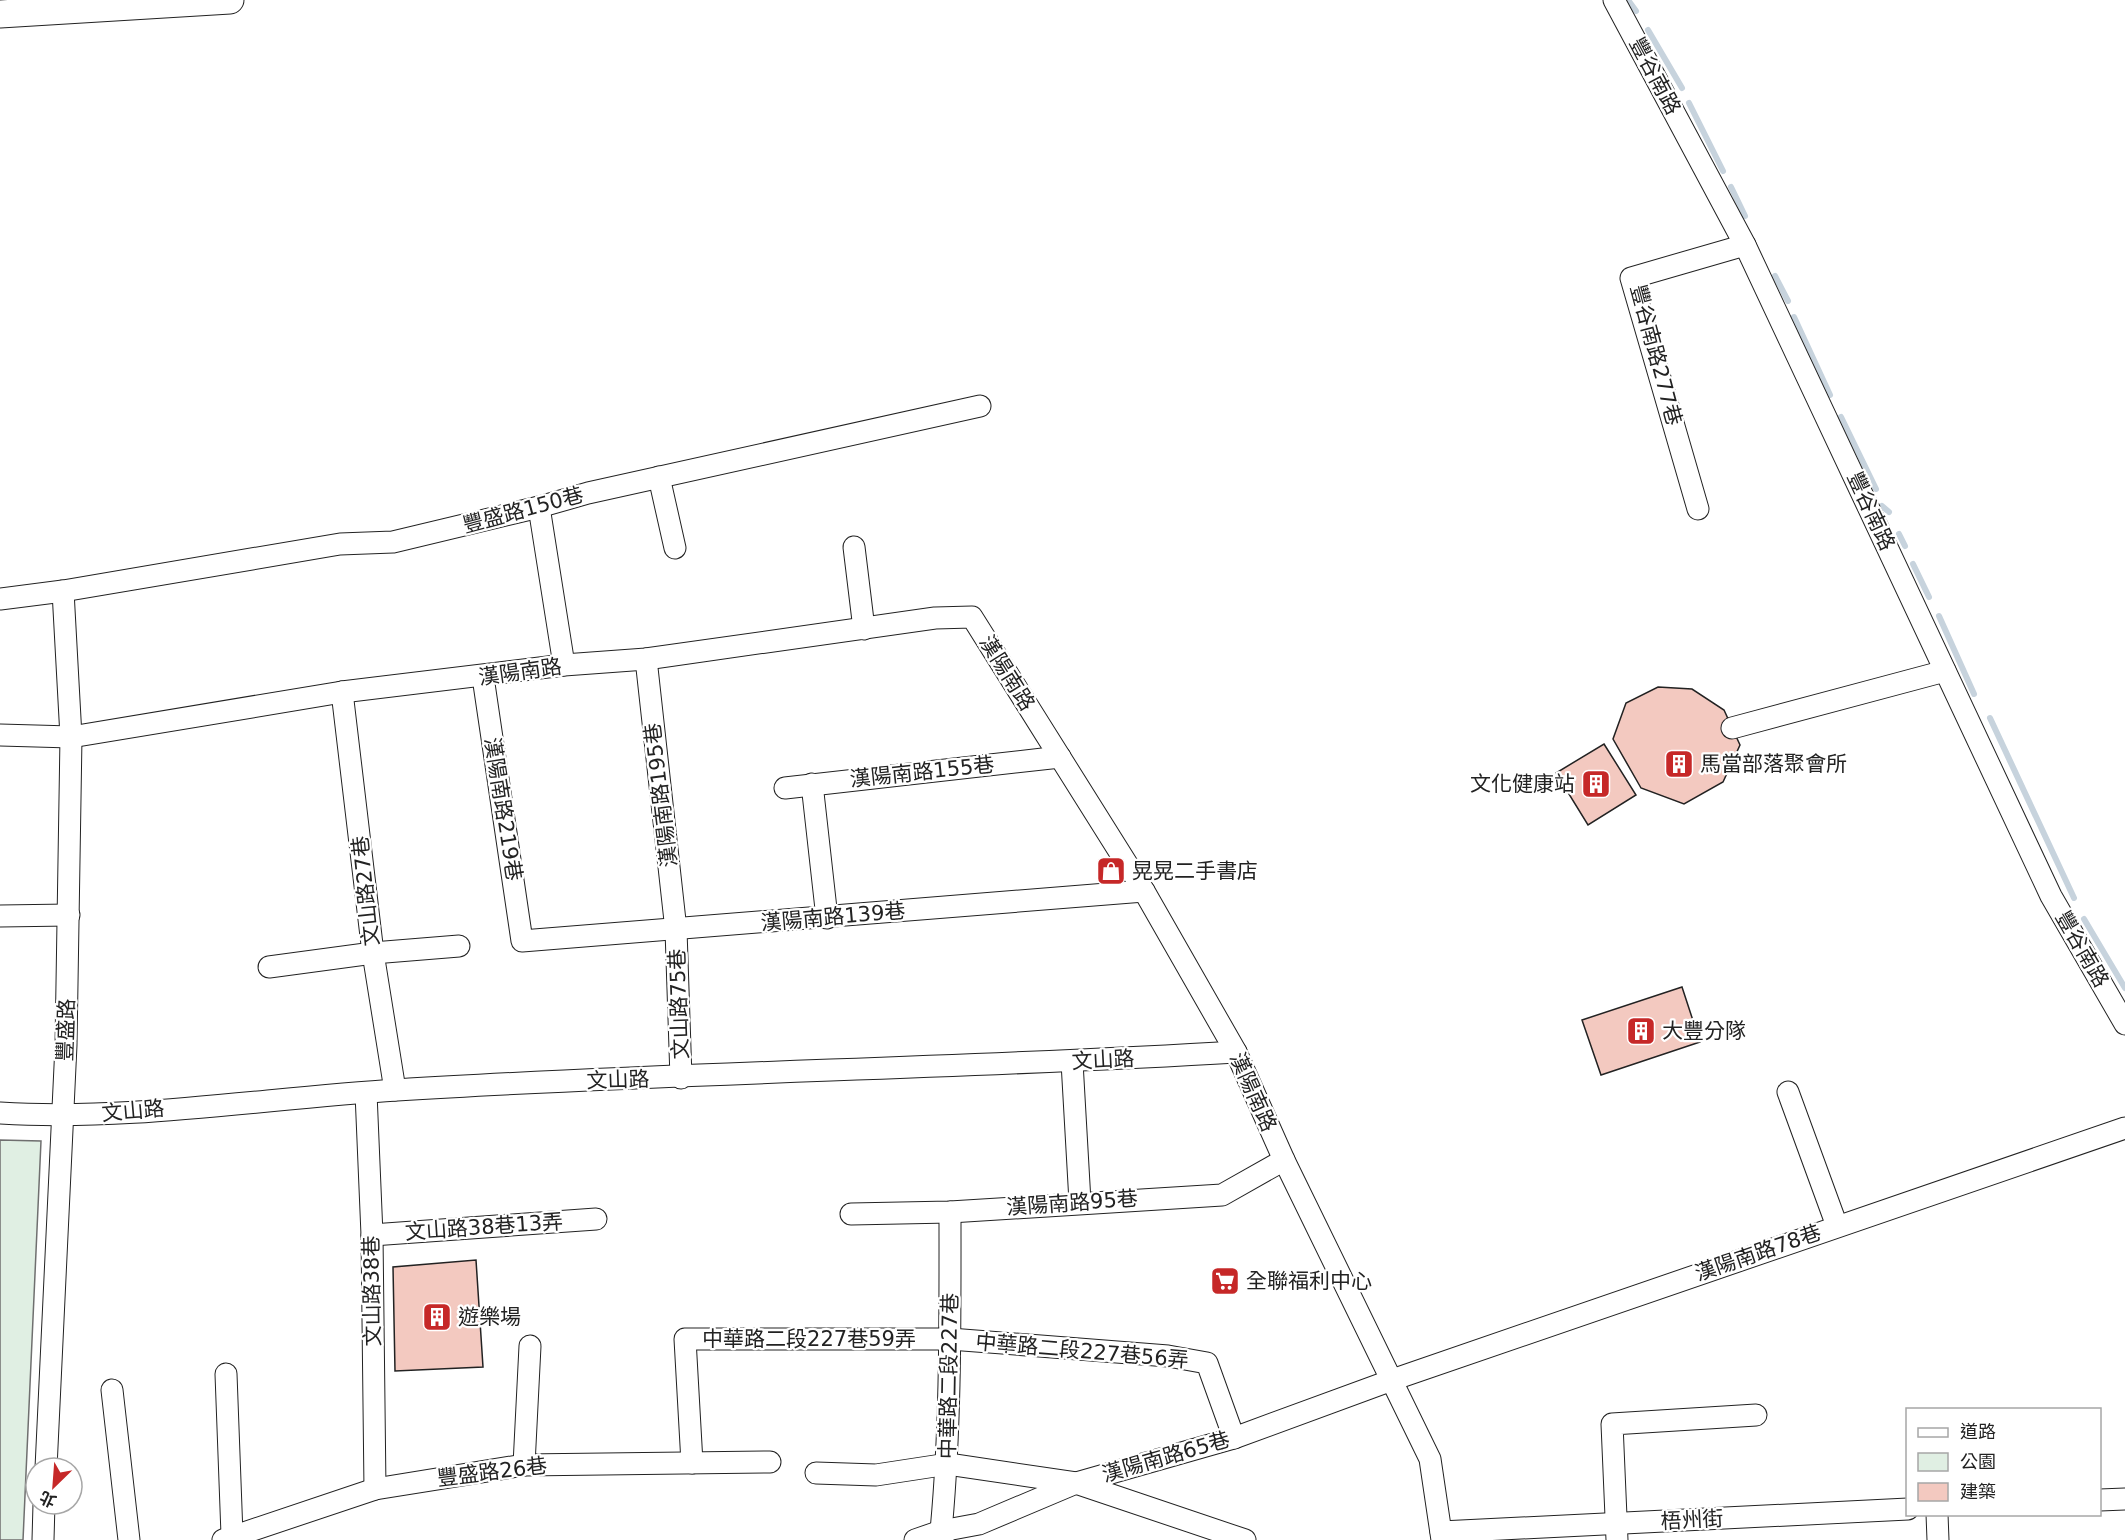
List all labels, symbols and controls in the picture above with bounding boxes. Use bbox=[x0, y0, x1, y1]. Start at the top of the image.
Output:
street label: 豐谷南路 bbox=[1625, 33, 1685, 119]
street label: 豐谷南路277巷 bbox=[1626, 282, 1686, 428]
street label: 豐谷南路 bbox=[1842, 468, 1900, 554]
street label: 豐盛路150巷 bbox=[460, 482, 586, 538]
street label: 漢陽南路 bbox=[975, 631, 1039, 715]
street label: 漢陽南路 bbox=[477, 654, 563, 690]
street label: 漢陽南路195巷 bbox=[640, 722, 682, 868]
street label: 漢陽南路219巷 bbox=[480, 735, 526, 883]
building icon: 馬當部落聚會所 bbox=[1663, 748, 1695, 780]
street label: 漢陽南路155巷 bbox=[849, 752, 995, 792]
place label: 馬當部落聚會所 bbox=[1700, 752, 1847, 776]
building icon: 文化健康站 bbox=[1580, 768, 1612, 800]
place label: 文化健康站 bbox=[1470, 772, 1575, 796]
street label: 文山路27巷 bbox=[348, 835, 384, 947]
shop icon: 晃晃二手書店 bbox=[1095, 855, 1127, 887]
place label: 晃晃二手書店 bbox=[1132, 859, 1258, 883]
street label: 漢陽南路139巷 bbox=[760, 899, 906, 935]
street label: 豐谷南路 bbox=[2051, 907, 2113, 991]
street label: 文山路75巷 bbox=[665, 948, 693, 1060]
street label: 豐盛路 bbox=[53, 998, 79, 1062]
building icon: 大豐分隊 bbox=[1625, 1015, 1657, 1047]
place label: 大豐分隊 bbox=[1662, 1019, 1746, 1043]
street label: 文山路 bbox=[1071, 1046, 1135, 1074]
street label: 漢陽南路 bbox=[1225, 1049, 1281, 1135]
street label: 文山路 bbox=[586, 1067, 650, 1093]
street label: 文山路 bbox=[101, 1096, 165, 1126]
street label: 漢陽南路95巷 bbox=[1005, 1186, 1139, 1220]
street label: 文山路38巷13弄 bbox=[404, 1210, 564, 1244]
street label: 漢陽南路78巷 bbox=[1692, 1220, 1824, 1286]
street label: 文山路38巷 bbox=[359, 1235, 385, 1347]
supermarket icon: 全聯福利中心 bbox=[1209, 1265, 1241, 1297]
place label: 全聯福利中心 bbox=[1246, 1269, 1372, 1293]
street label: 中華路二段227巷 bbox=[936, 1293, 962, 1459]
building icon: 遊樂場 bbox=[421, 1301, 453, 1333]
place label: 遊樂場 bbox=[458, 1305, 521, 1329]
street label: 中華路二段227巷59弄 bbox=[702, 1327, 916, 1351]
street label: 中華路二段227巷56弄 bbox=[974, 1330, 1190, 1372]
legend bbox=[1906, 1408, 2101, 1516]
text: 道路 bbox=[1960, 1421, 1996, 1442]
street label: 漢陽南路65巷 bbox=[1099, 1427, 1233, 1487]
text: 公園 bbox=[1960, 1451, 1996, 1472]
street label: 豐盛路26巷 bbox=[436, 1453, 548, 1491]
north arrow bbox=[24, 1456, 84, 1516]
text: 建築 bbox=[1960, 1481, 1996, 1502]
text: 北 bbox=[37, 1487, 59, 1511]
street label: 梧州街 bbox=[1660, 1506, 1724, 1534]

